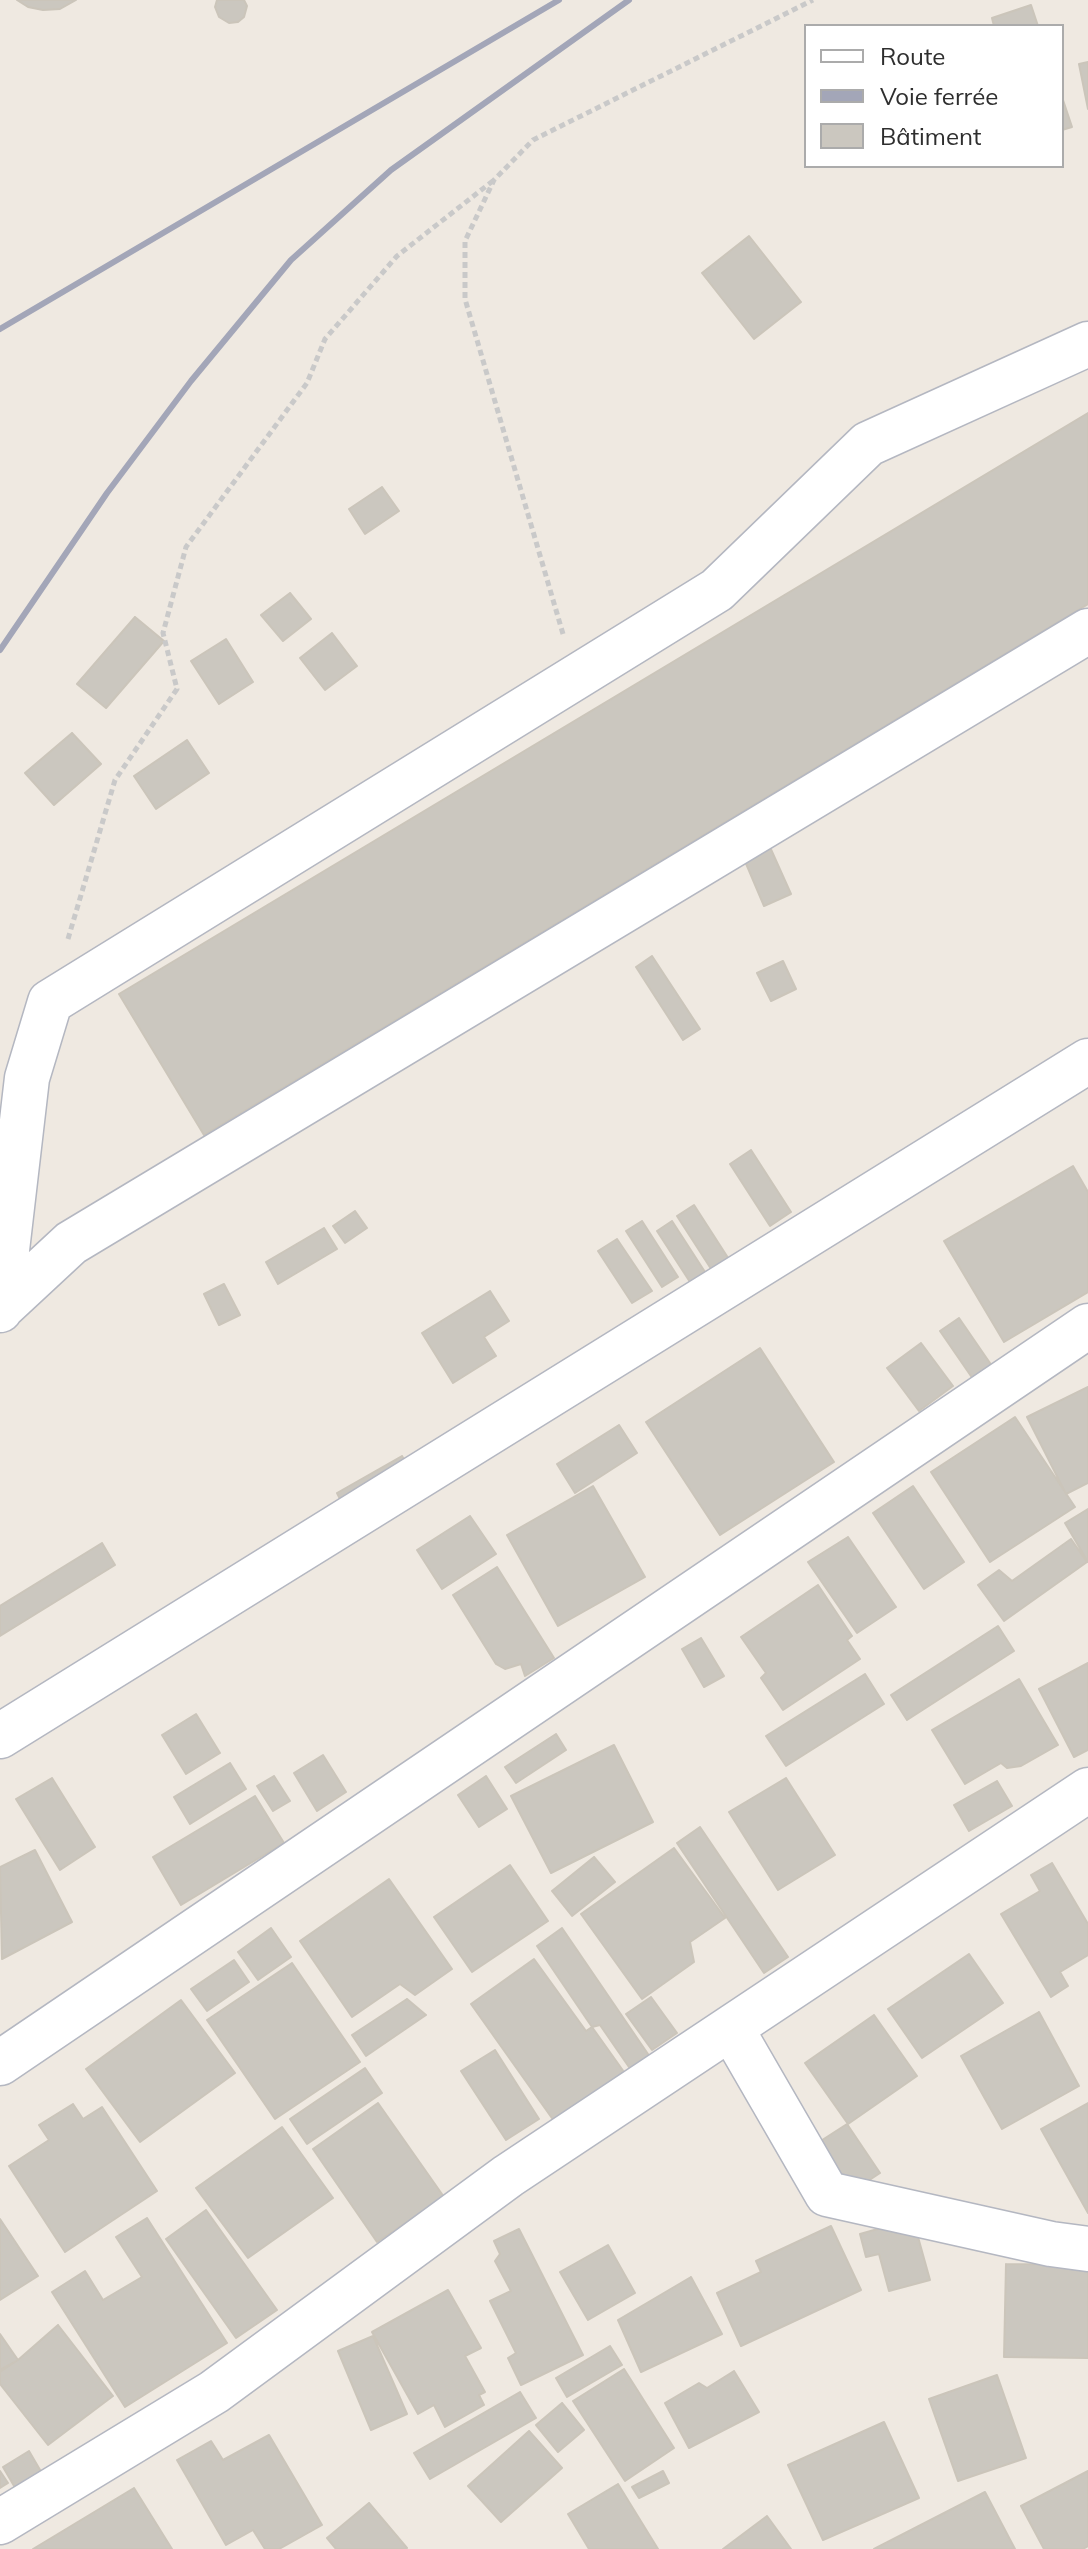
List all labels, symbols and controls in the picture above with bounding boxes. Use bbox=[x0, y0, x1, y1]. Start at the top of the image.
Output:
legend bbox=[804, 24, 1064, 168]
text: Route bbox=[880, 41, 945, 71]
text: Voie ferrée bbox=[880, 81, 998, 111]
text: Bâtiment bbox=[880, 121, 981, 151]

